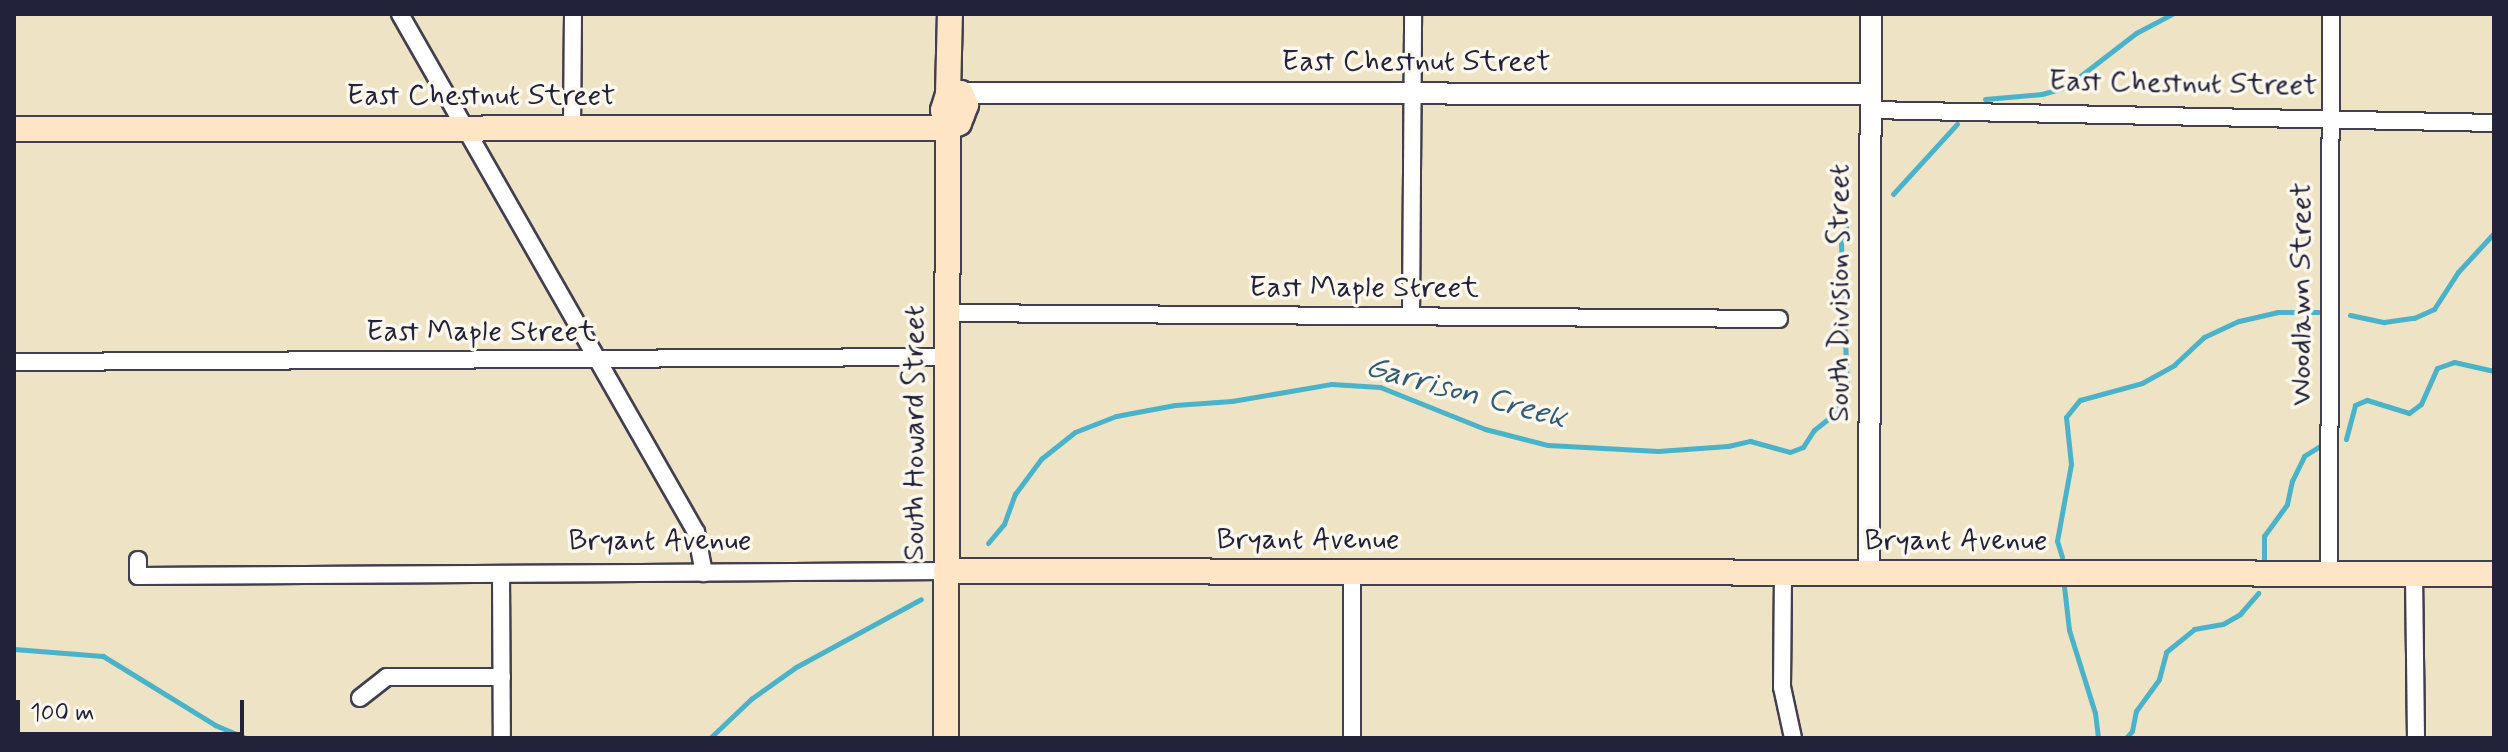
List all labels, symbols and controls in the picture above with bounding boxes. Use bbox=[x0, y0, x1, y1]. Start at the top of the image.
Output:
street label: East Chestnut Street bbox=[1282, 44, 1550, 80]
street label: East Chestnut Street bbox=[2049, 64, 2317, 104]
street label: East Chestnut Street bbox=[347, 78, 615, 114]
street label: South Division Street bbox=[1822, 162, 1858, 424]
street label: Woodlawn Street bbox=[2284, 183, 2320, 405]
street label: East Maple Street bbox=[1249, 270, 1479, 306]
street label: South Howard Street bbox=[897, 302, 933, 564]
street label: East Maple Street bbox=[366, 314, 596, 350]
water label: Garrison Creek bbox=[1362, 348, 1570, 438]
street label: Bryant Avenue bbox=[1213, 522, 1403, 558]
street label: Bryant Avenue bbox=[565, 523, 755, 559]
street label: Bryant Avenue bbox=[1861, 523, 2051, 559]
scale bar bbox=[20, 684, 248, 734]
text: 100 m bbox=[30, 698, 94, 729]

